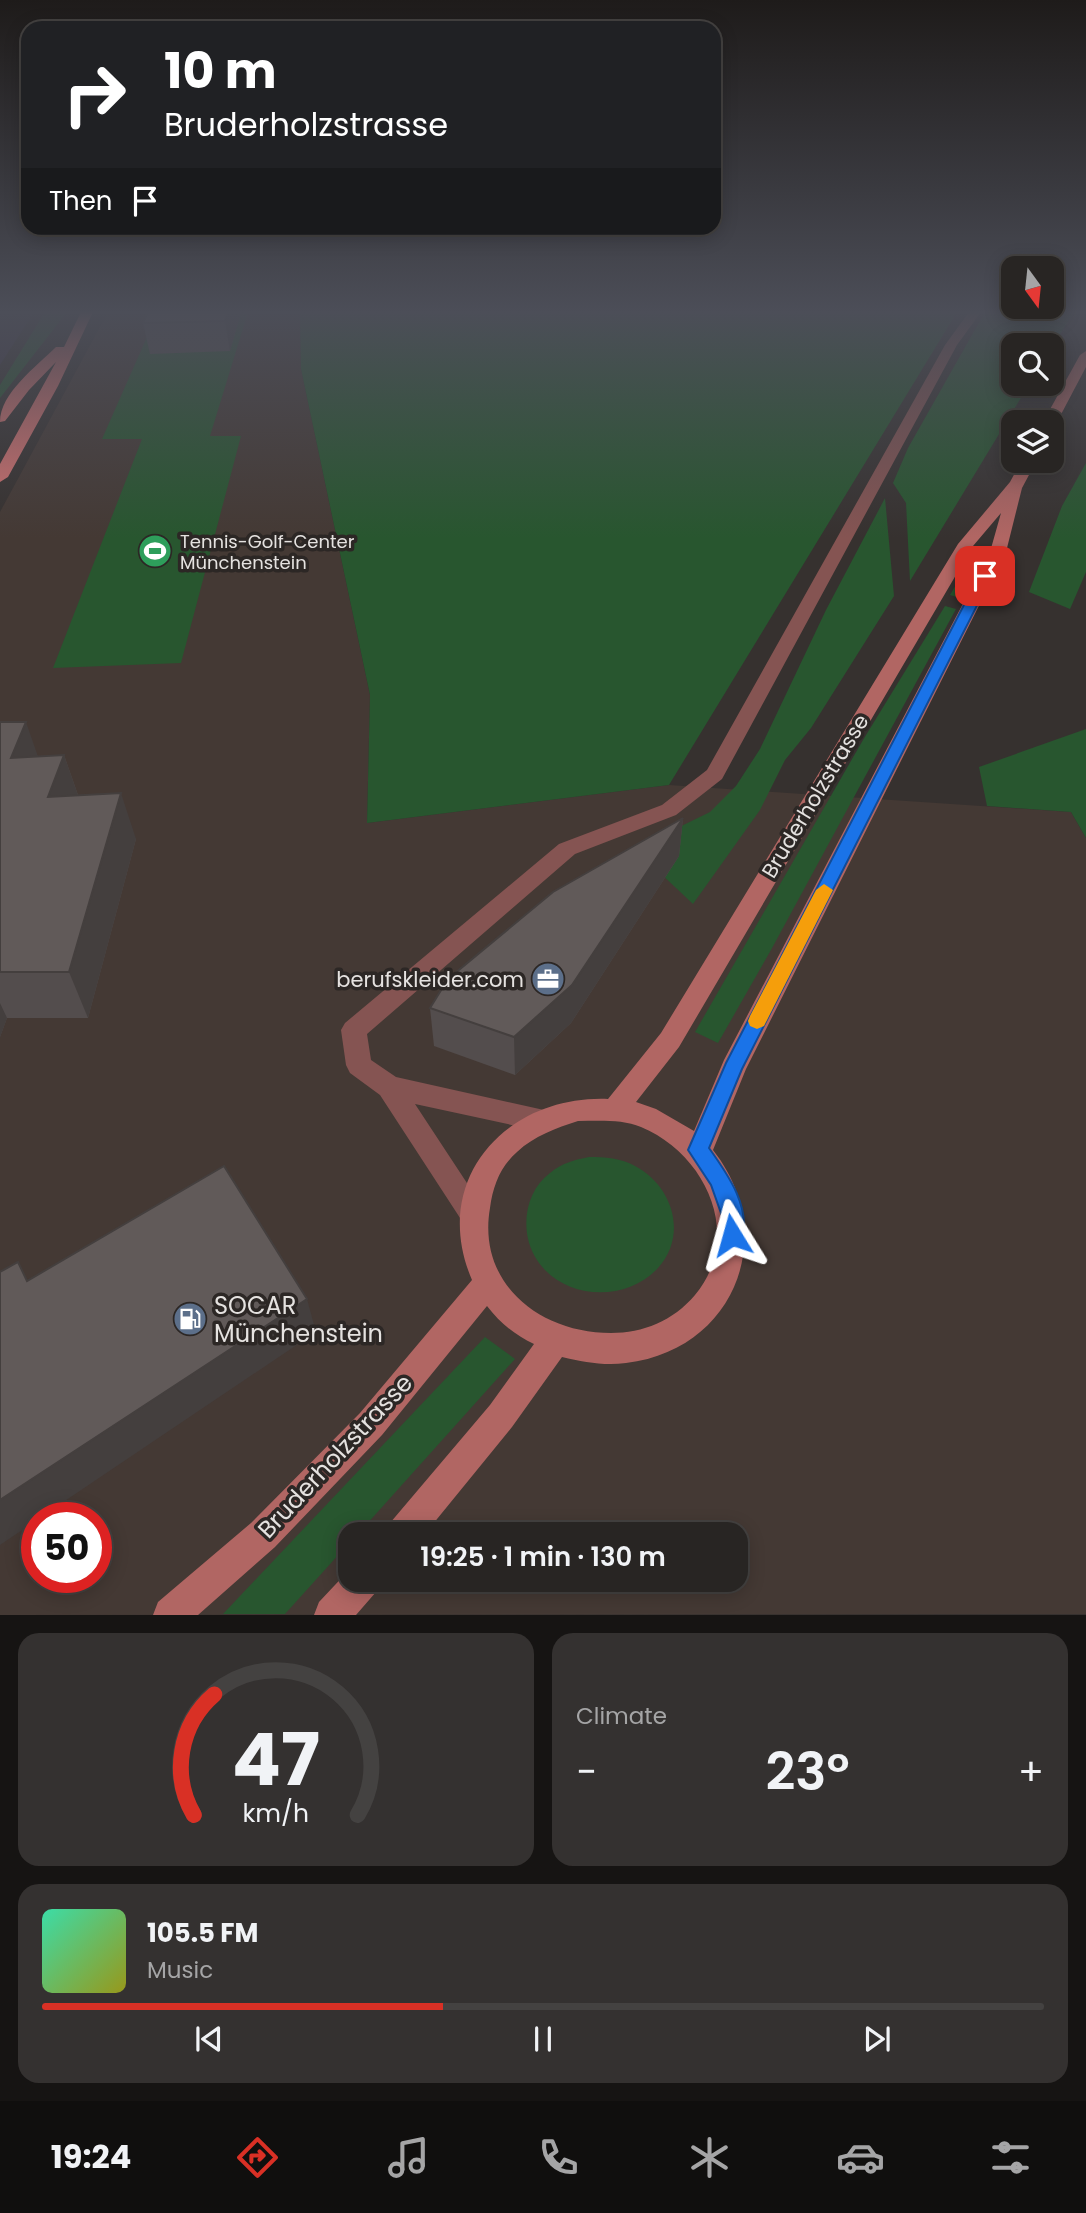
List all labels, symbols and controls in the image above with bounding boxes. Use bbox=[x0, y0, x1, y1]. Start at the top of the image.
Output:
text: 10 m bbox=[164, 37, 277, 105]
icon: right bbox=[49, 49, 140, 140]
text: Bruderholzstrasse bbox=[164, 102, 448, 147]
icon: arrive bbox=[126, 182, 164, 220]
text: Then bbox=[49, 183, 112, 219]
north arrow bbox=[1001, 256, 1064, 318]
map controls bbox=[1001, 256, 1064, 473]
button: search bbox=[1001, 333, 1064, 396]
button: layers bbox=[1001, 410, 1064, 473]
place label: Tennis-Golf-Center Münchenstein bbox=[180, 529, 355, 575]
sports icon: Tennis-Golf-Center Münchenstein bbox=[136, 532, 174, 570]
pin bbox=[955, 546, 1015, 606]
icon: arrive bbox=[966, 557, 1004, 595]
street label: Bruderholzstrasse bbox=[755, 709, 875, 883]
office icon: berufskleider.com bbox=[529, 960, 567, 998]
place label: berufskleider.com bbox=[336, 965, 524, 994]
position arrow bbox=[695, 1198, 769, 1272]
place label: SOCAR Münchenstein bbox=[214, 1289, 383, 1350]
fuel station icon: SOCAR Münchenstein bbox=[171, 1300, 209, 1338]
street label: Bruderholzstrasse bbox=[250, 1367, 420, 1545]
speed limit sign: 50 bbox=[21, 1502, 112, 1593]
text: 19:25 · 1 min · 130 m bbox=[420, 1539, 666, 1575]
text: Climate bbox=[576, 1700, 667, 1732]
text: 47 bbox=[232, 1710, 320, 1811]
text: 23° bbox=[765, 1735, 850, 1808]
text: − bbox=[576, 1745, 597, 1798]
text: + bbox=[1018, 1745, 1044, 1798]
text: km/h bbox=[243, 1796, 309, 1831]
text: 105.5 FM bbox=[147, 1915, 258, 1951]
text: Music bbox=[147, 1954, 213, 1986]
icon: previous bbox=[190, 2020, 228, 2058]
icon: pause bbox=[524, 2020, 562, 2058]
icon: next bbox=[858, 2020, 896, 2058]
icon: directions bbox=[233, 2133, 282, 2182]
icon: music bbox=[384, 2133, 433, 2182]
icon: phone bbox=[534, 2133, 583, 2182]
icon: climate bbox=[685, 2133, 734, 2182]
icon: car bbox=[836, 2133, 885, 2182]
icon: filters bbox=[986, 2133, 1035, 2182]
text: 19:24 bbox=[51, 2134, 132, 2179]

